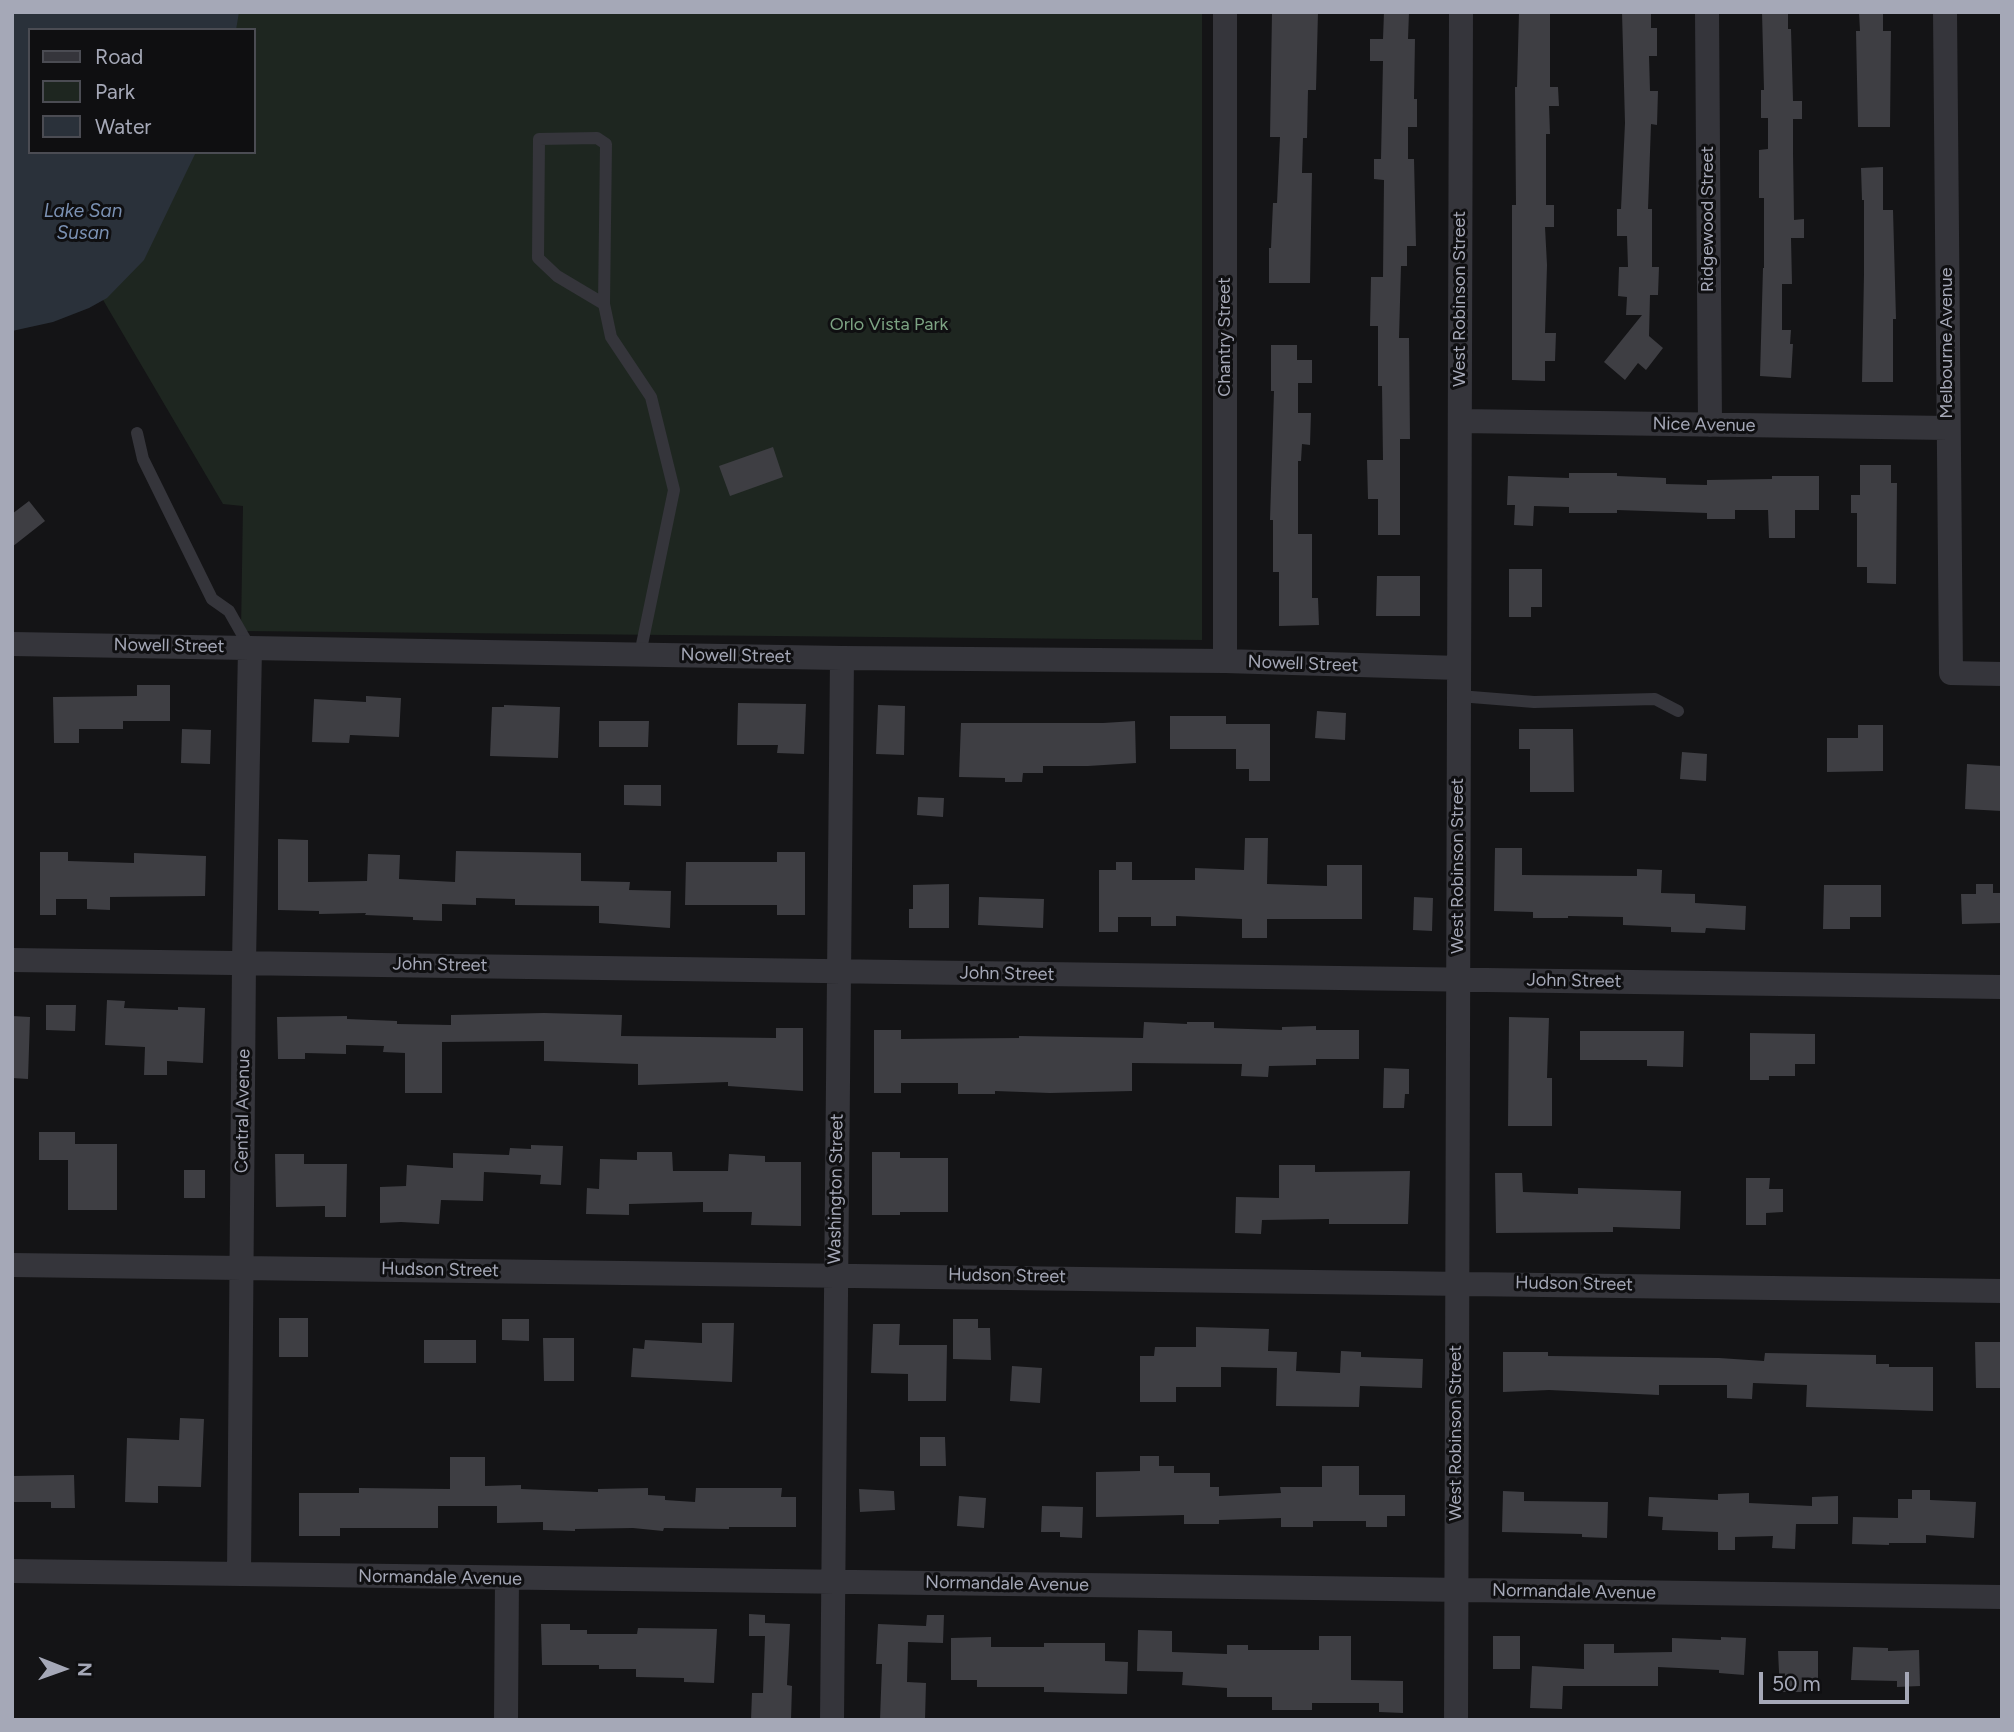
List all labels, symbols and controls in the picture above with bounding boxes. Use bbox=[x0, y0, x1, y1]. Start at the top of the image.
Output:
legend bbox=[28, 28, 256, 154]
text: Road bbox=[95, 44, 143, 69]
text: Park bbox=[95, 79, 135, 104]
text: Water bbox=[95, 114, 151, 139]
street label: Ridgewood Street bbox=[1697, 146, 1719, 292]
water label: Lake San Susan bbox=[44, 200, 122, 244]
street label: West Robinson Street bbox=[1449, 211, 1471, 387]
street label: Melbourne Avenue bbox=[1936, 267, 1958, 419]
street label: Chantry Street bbox=[1214, 277, 1236, 397]
park label: Orlo Vista Park bbox=[830, 314, 948, 336]
street label: Nice Avenue bbox=[1652, 413, 1756, 437]
street label: Nowell Street bbox=[114, 634, 224, 658]
street label: Nowell Street bbox=[681, 644, 791, 668]
street label: Nowell Street bbox=[1247, 651, 1359, 677]
street label: West Robinson Street bbox=[1447, 778, 1469, 954]
street label: John Street bbox=[392, 953, 488, 977]
street label: John Street bbox=[959, 962, 1055, 986]
street label: John Street bbox=[1526, 969, 1622, 993]
street label: Central Avenue bbox=[231, 1049, 255, 1173]
street label: Washington Street bbox=[824, 1113, 848, 1265]
street label: Hudson Street bbox=[381, 1258, 499, 1282]
street label: Hudson Street bbox=[948, 1264, 1066, 1288]
street label: Hudson Street bbox=[1515, 1272, 1633, 1296]
street label: West Robinson Street bbox=[1445, 1345, 1467, 1521]
street label: Normandale Avenue bbox=[358, 1566, 522, 1590]
street label: Normandale Avenue bbox=[925, 1572, 1089, 1596]
street label: Normandale Avenue bbox=[1492, 1580, 1656, 1604]
north arrow bbox=[28, 1634, 98, 1704]
scale bar bbox=[1762, 1658, 1912, 1702]
text: N bbox=[73, 1662, 96, 1677]
text: 50 m bbox=[1772, 1671, 1821, 1696]

